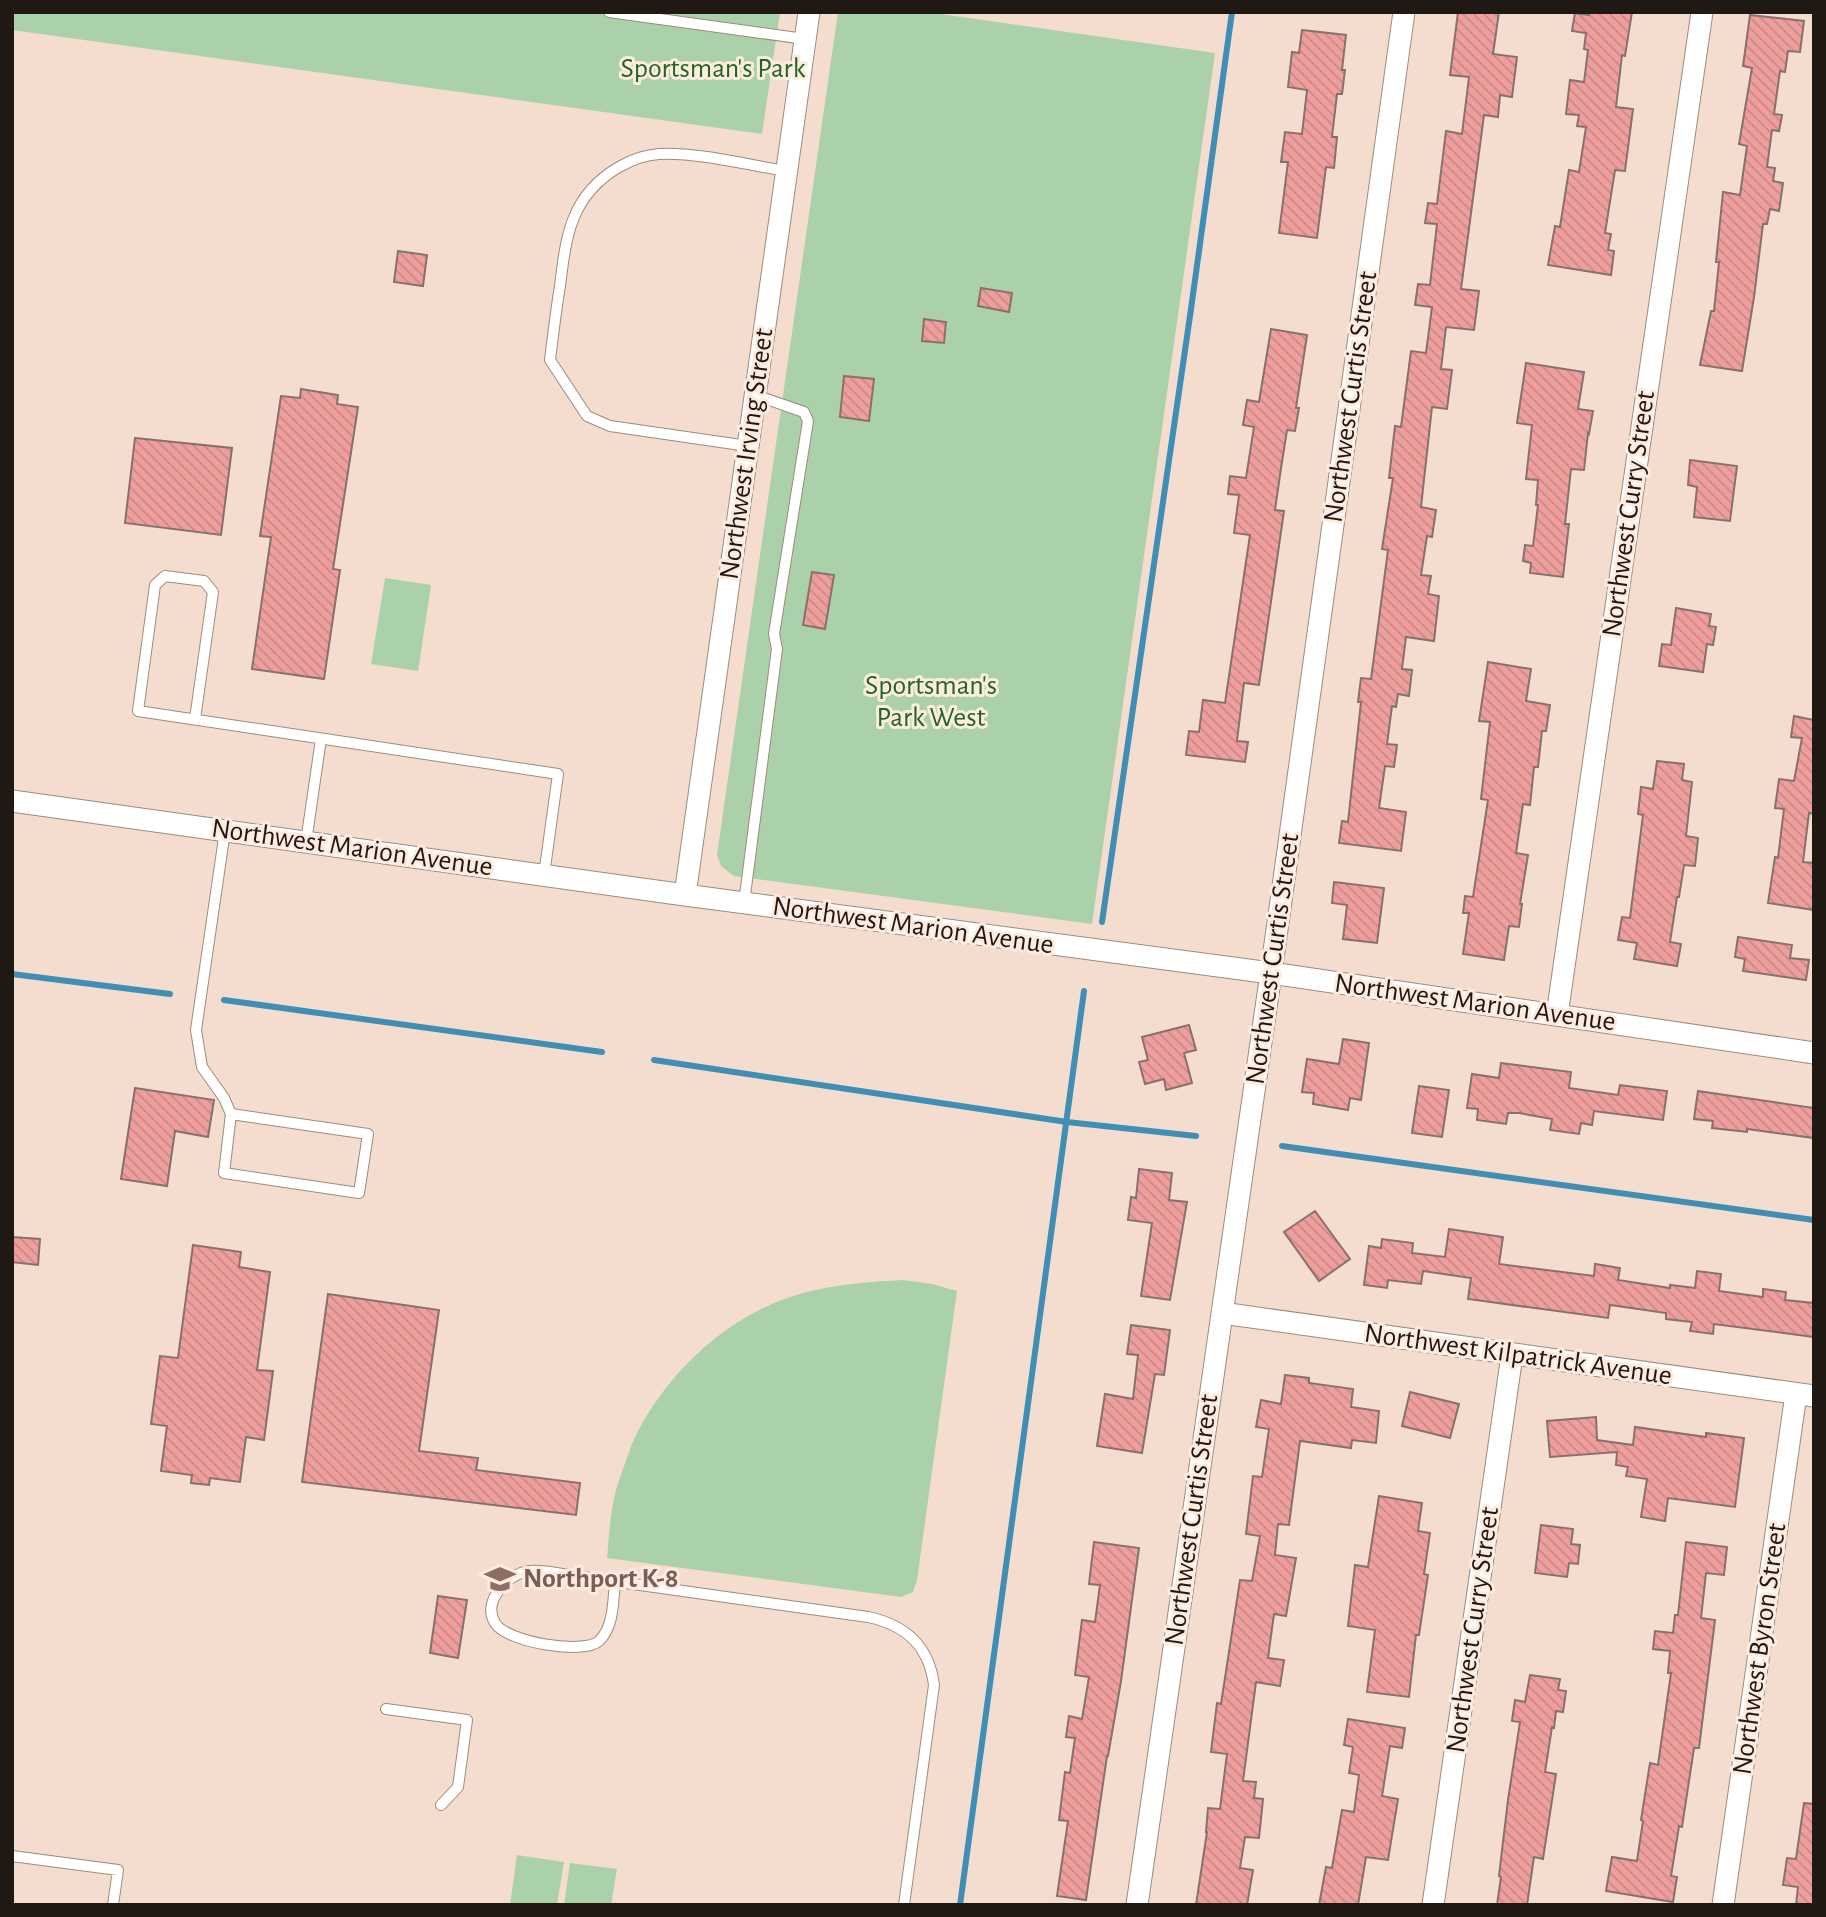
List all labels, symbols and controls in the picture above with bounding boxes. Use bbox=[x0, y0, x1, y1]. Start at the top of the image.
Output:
park label: Sportsman's Park bbox=[621, 55, 806, 83]
street label: Northwest Curtis Street bbox=[1320, 270, 1382, 524]
street label: Northwest Irving Street bbox=[716, 327, 778, 581]
street label: Northwest Curry Street bbox=[1598, 389, 1660, 639]
park label: Sportsman's Park West bbox=[865, 672, 997, 732]
street label: Northwest Marion Avenue bbox=[210, 814, 494, 882]
street label: Northwest Curtis Street bbox=[1242, 832, 1304, 1086]
street label: Northwest Marion Avenue bbox=[771, 892, 1055, 960]
street label: Northwest Marion Avenue bbox=[1333, 969, 1617, 1037]
street label: Northwest Kilpatrick Avenue bbox=[1363, 1320, 1673, 1390]
street label: Northwest Curtis Street bbox=[1161, 1393, 1223, 1647]
street label: Northwest Curry Street bbox=[1442, 1505, 1504, 1755]
street label: Northwest Byron Street bbox=[1728, 1521, 1792, 1777]
school or university icon: Northport K-8 bbox=[483, 1562, 517, 1596]
place label: Northport K-8 bbox=[523, 1565, 679, 1593]

